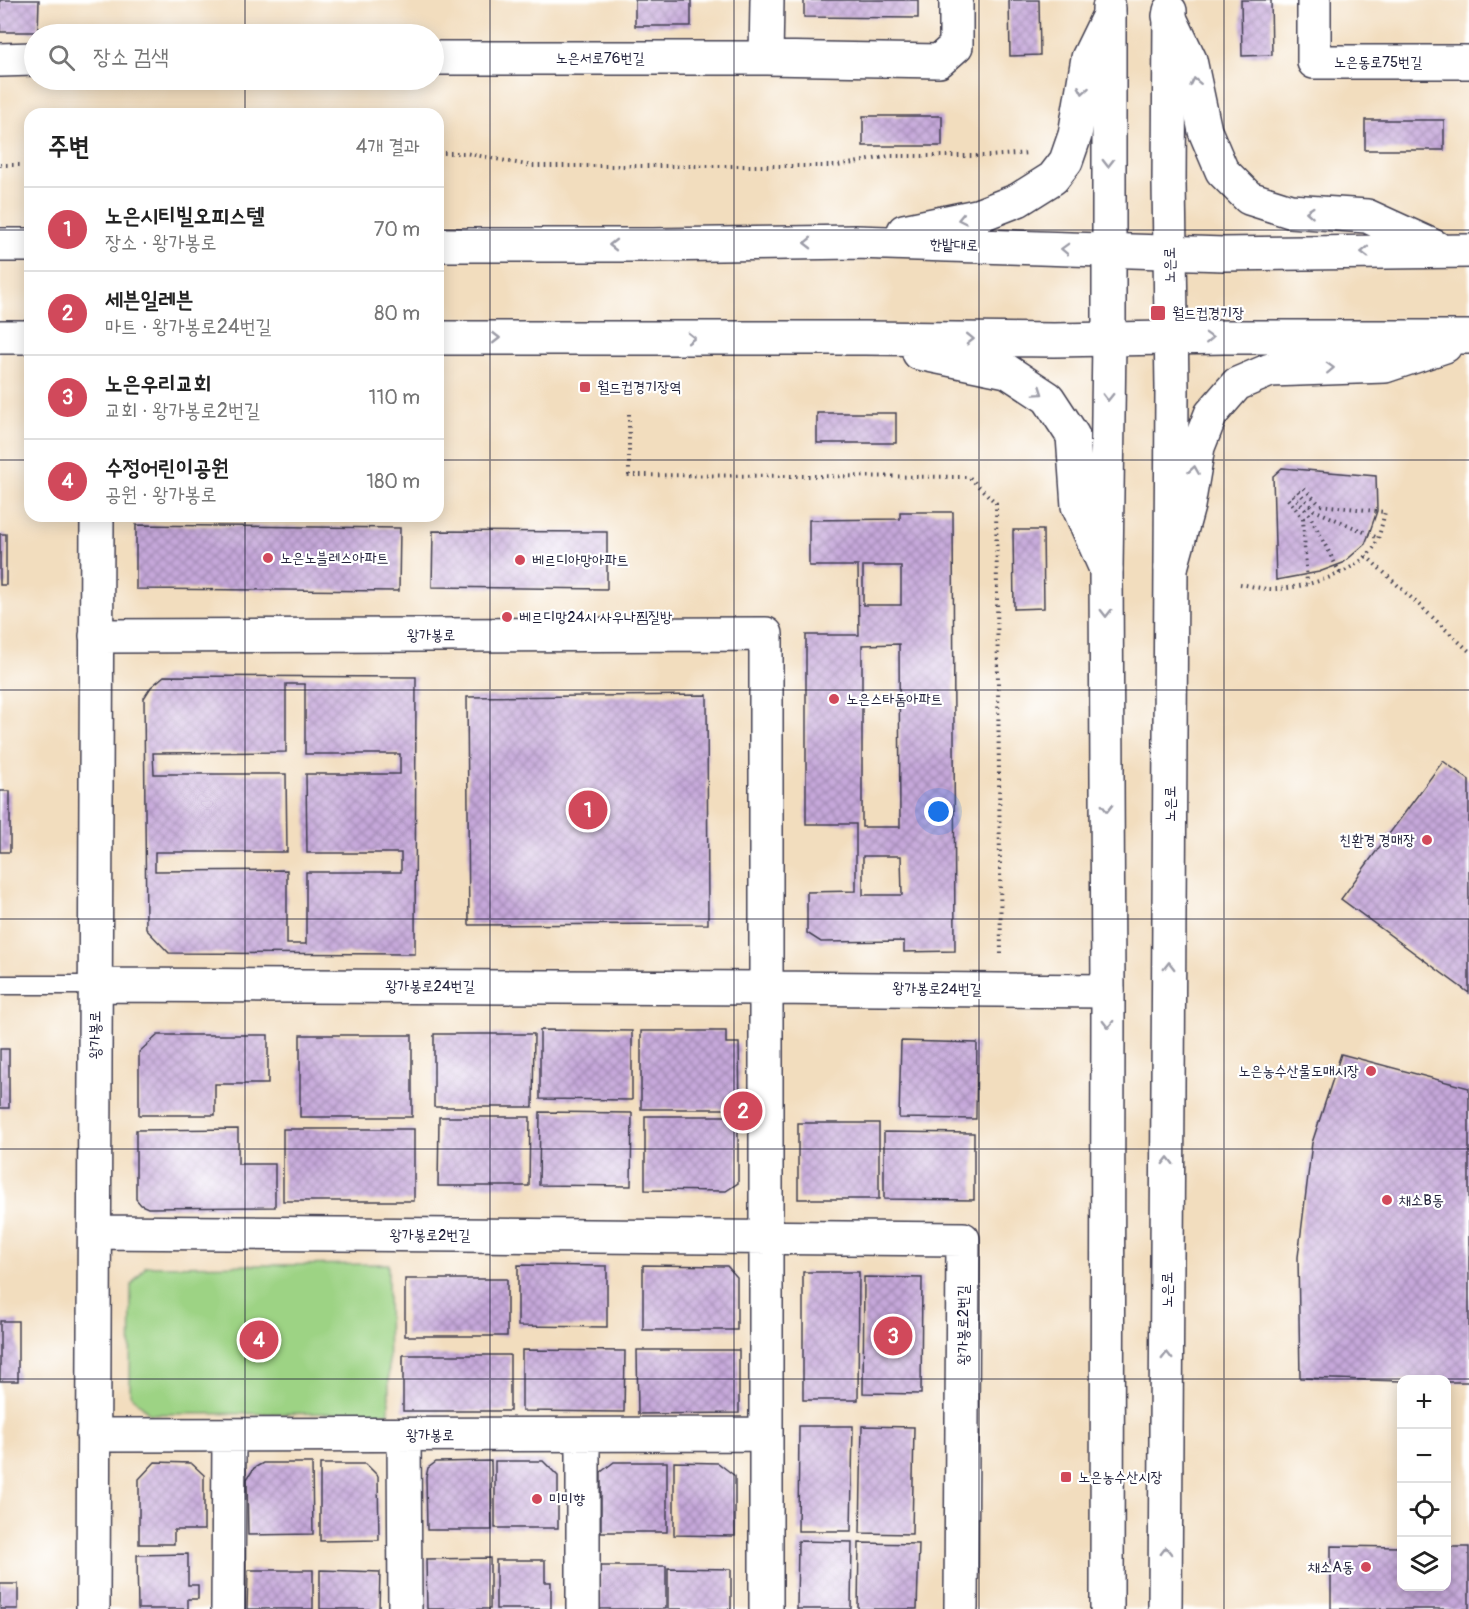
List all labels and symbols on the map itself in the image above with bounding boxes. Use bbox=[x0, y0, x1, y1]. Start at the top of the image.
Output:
street label: 노은서로76번길 bbox=[555, 49, 645, 68]
street label: 노은동로75번길 bbox=[1334, 53, 1422, 72]
one-way arrow bbox=[1189, 77, 1202, 87]
one-way arrow bbox=[1077, 85, 1089, 94]
one-way arrow bbox=[1102, 159, 1114, 168]
one-way arrow bbox=[1306, 206, 1315, 219]
one-way arrow bbox=[958, 212, 968, 225]
street label: 한밭대로 bbox=[930, 235, 978, 255]
one-way arrow bbox=[803, 236, 812, 249]
one-way arrow bbox=[608, 239, 617, 251]
one-way arrow bbox=[1061, 243, 1070, 255]
one-way arrow bbox=[1361, 246, 1370, 258]
street label: 노은로 bbox=[1160, 247, 1180, 283]
marker: 월드컵경기장 bbox=[1149, 304, 1167, 322]
place label: 월드컵경기장 bbox=[1172, 304, 1244, 323]
one-way arrow bbox=[1205, 331, 1214, 344]
one-way arrow bbox=[492, 332, 501, 344]
one-way arrow bbox=[687, 332, 696, 344]
one-way arrow bbox=[966, 333, 975, 345]
one-way arrow bbox=[1326, 361, 1335, 374]
place label: 월드컵경기장역 bbox=[597, 378, 682, 397]
marker: 월드컵경기장역 bbox=[578, 380, 592, 394]
one-way arrow bbox=[1033, 385, 1043, 397]
one-way arrow bbox=[1102, 393, 1114, 402]
one-way arrow bbox=[1187, 465, 1200, 475]
place label: 노은노블레스아파트 bbox=[280, 549, 389, 568]
marker: 노은노블레스아파트 bbox=[261, 551, 275, 565]
place label: 베르디아망아파트 bbox=[532, 551, 629, 570]
marker: 베르디아망아파트 bbox=[513, 553, 527, 567]
place label: 베르디망24시 사우나찜질방 bbox=[519, 608, 673, 627]
one-way arrow bbox=[1100, 609, 1112, 618]
marker: 베르디망24시 사우나찜질방 bbox=[500, 610, 514, 624]
street label: 왕가봉로 bbox=[407, 626, 455, 645]
place label: 노은스타돔아파트 bbox=[846, 690, 943, 709]
marker: 노은스타돔아파트 bbox=[827, 692, 841, 706]
street label: 노은로 bbox=[1161, 786, 1180, 822]
pin: 1 bbox=[568, 788, 608, 832]
your location bbox=[924, 797, 953, 826]
one-way arrow bbox=[1101, 804, 1113, 813]
place label: 친환경 경매장 bbox=[1339, 831, 1415, 850]
marker: 친환경 경매장 bbox=[1420, 833, 1434, 847]
one-way arrow bbox=[1163, 961, 1175, 970]
street label: 왕가봉로24번길 bbox=[385, 977, 475, 996]
street label: 왕가봉로24번길 bbox=[892, 979, 982, 999]
street label: 왕가봉로 bbox=[86, 1011, 105, 1059]
one-way arrow bbox=[1102, 1020, 1114, 1029]
place label: 노은농수산물도매시장 bbox=[1238, 1062, 1359, 1081]
marker: 노은농수산물도매시장 bbox=[1364, 1064, 1378, 1078]
pin: 2 bbox=[724, 1088, 762, 1134]
one-way arrow bbox=[1162, 1156, 1174, 1165]
place label: 채소B동 bbox=[1399, 1191, 1444, 1210]
marker: 채소B동 bbox=[1380, 1193, 1394, 1207]
street label: 왕가봉로2번길 bbox=[390, 1226, 470, 1245]
street label: 노은로 bbox=[1158, 1272, 1177, 1308]
street label: 왕가봉로2번길 bbox=[954, 1285, 973, 1365]
pin: 3 bbox=[874, 1314, 912, 1358]
pin: 4 bbox=[240, 1318, 278, 1362]
one-way arrow bbox=[1161, 1351, 1173, 1360]
street label: 왕가봉로 bbox=[406, 1426, 454, 1445]
place label: 노은농수산시장 bbox=[1078, 1468, 1163, 1487]
marker: 노은농수산시장 bbox=[1059, 1470, 1073, 1484]
place label: 미미향 bbox=[549, 1490, 585, 1509]
marker: 미미향 bbox=[530, 1492, 544, 1506]
one-way arrow bbox=[1160, 1546, 1172, 1555]
place label: 채소A동 bbox=[1308, 1558, 1354, 1577]
marker: 채소A동 bbox=[1359, 1560, 1373, 1574]

